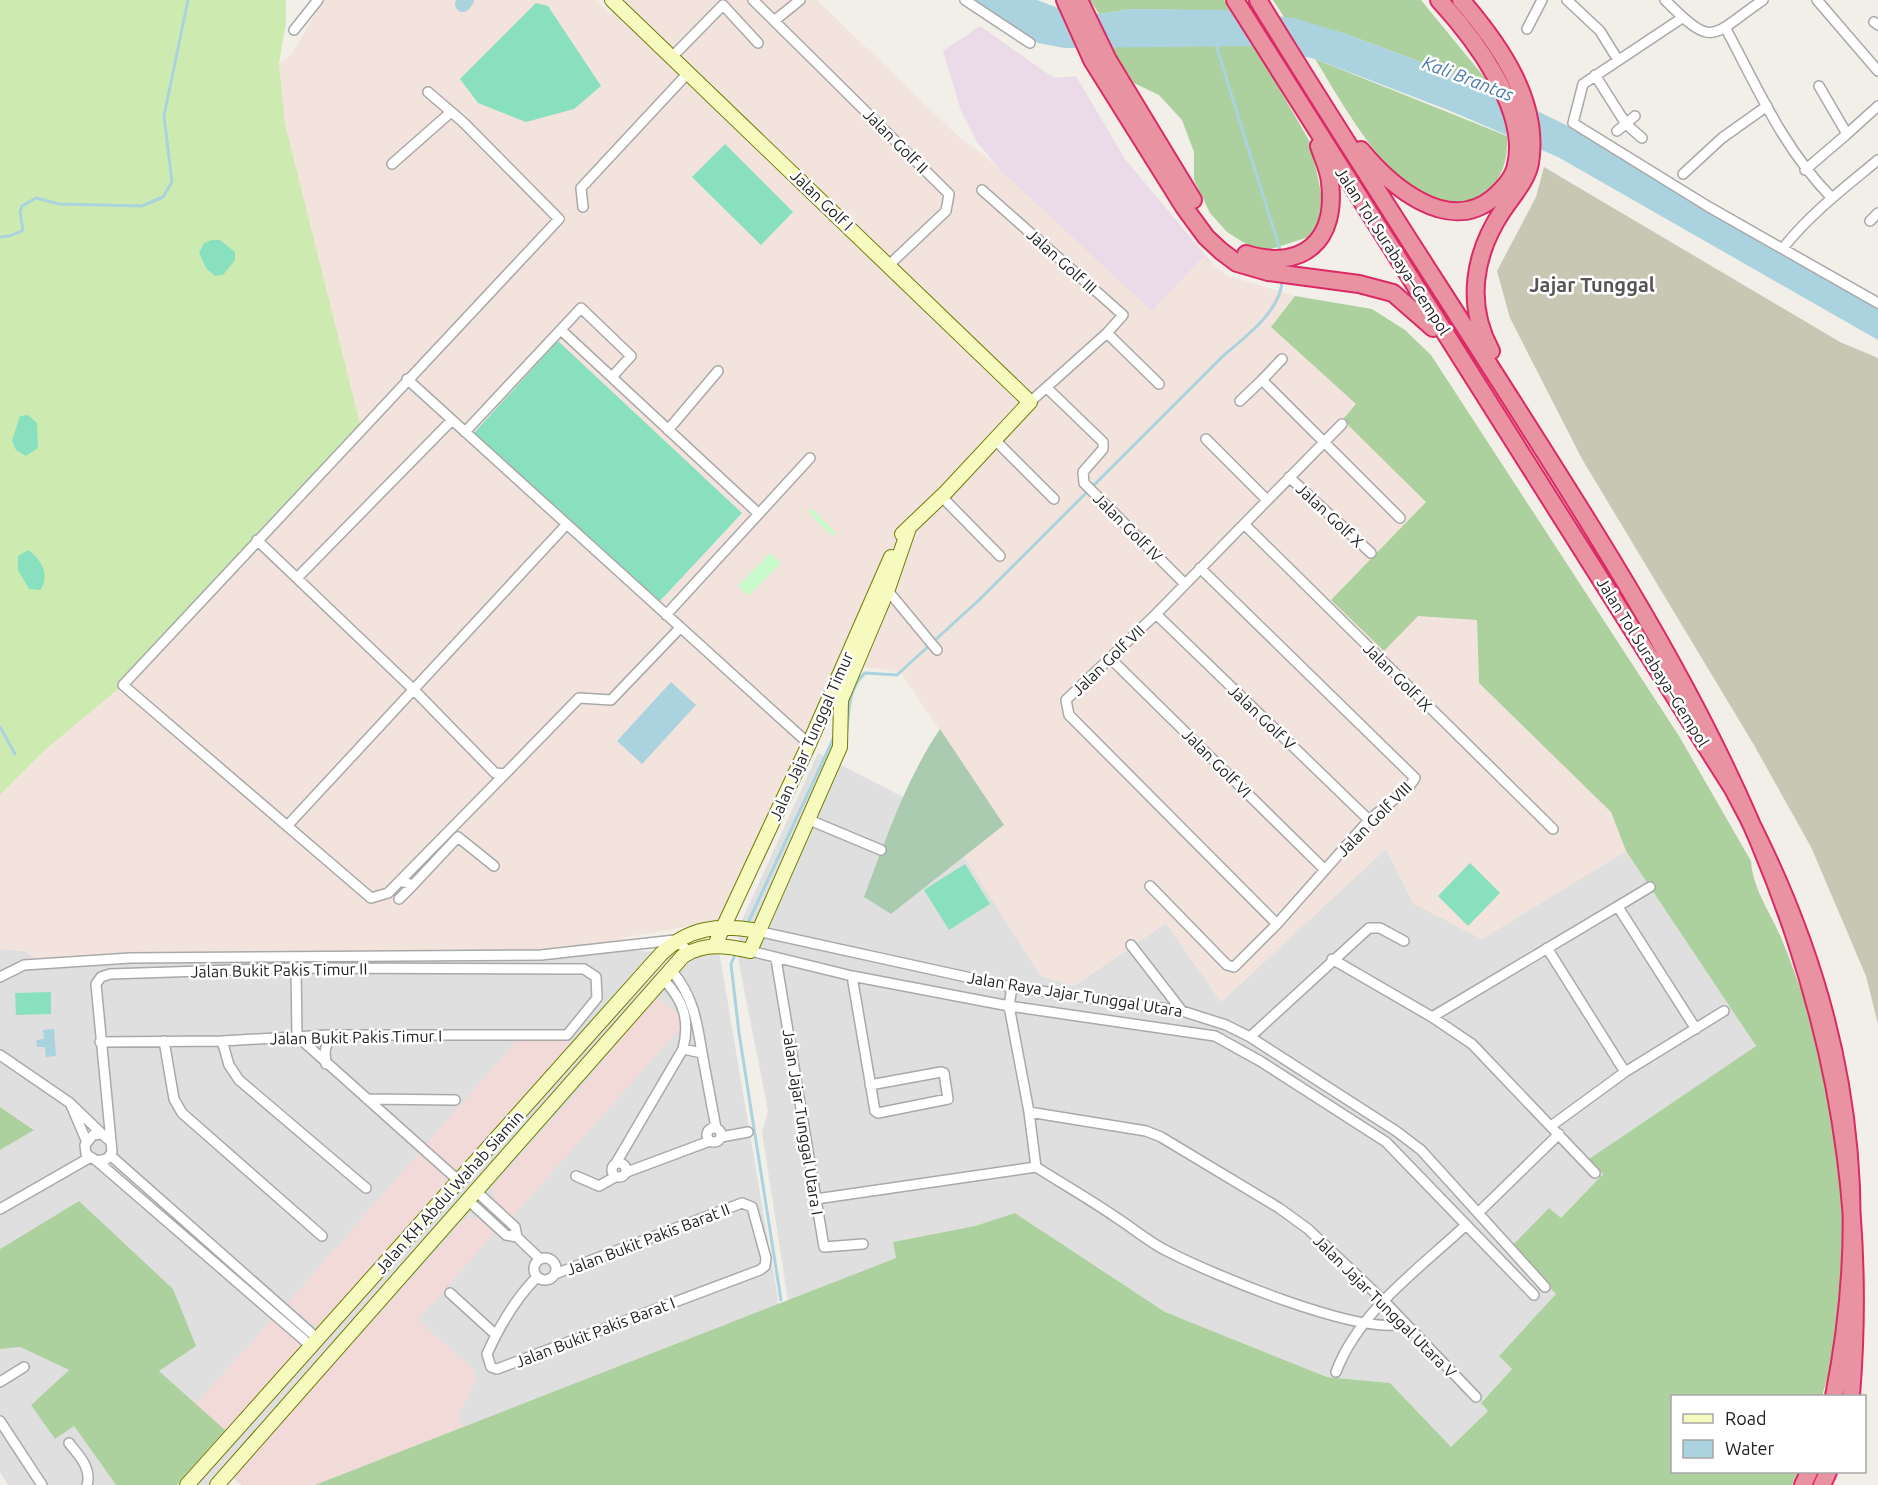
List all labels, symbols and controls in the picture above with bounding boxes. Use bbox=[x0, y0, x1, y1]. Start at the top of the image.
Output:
water label: Kali Brantas bbox=[1420, 52, 1517, 105]
street label: Jalan Golf II bbox=[860, 105, 932, 177]
street label: Jalan Tol Surabaya–Gempol bbox=[1332, 164, 1454, 338]
street label: Jalan Golf I bbox=[787, 166, 857, 234]
street label: Jalan Golf III bbox=[1023, 225, 1101, 297]
district label: Jajar Tunggal bbox=[1529, 273, 1655, 296]
street label: Jalan Golf X bbox=[1293, 479, 1367, 551]
street label: Jalan Golf IV bbox=[1090, 489, 1166, 565]
street label: Jalan Tol Surabaya–Gempol bbox=[1593, 574, 1713, 750]
street label: Jalan Golf VII bbox=[1068, 621, 1148, 699]
street label: Jalan Golf IX bbox=[1360, 639, 1436, 715]
street label: Jalan Jajar Tunggal Timur bbox=[766, 649, 856, 823]
street label: Jalan Golf V bbox=[1225, 681, 1299, 753]
street label: Jalan Golf VI bbox=[1179, 725, 1255, 801]
street label: Jalan Golf VIII bbox=[1333, 778, 1415, 860]
street label: Jalan Bukit Pakis Timur II bbox=[190, 959, 368, 981]
street label: Jalan Raya Jajar Tunggal Utara bbox=[966, 968, 1184, 1020]
street label: Jalan Bukit Pakis Timur I bbox=[270, 1026, 442, 1048]
street label: Jalan Jajar Tunggal Utara I bbox=[779, 1028, 827, 1216]
street label: Jalan KH Abdul Wahab Siamin bbox=[371, 1107, 527, 1277]
street label: Jalan Bukit Pakis Barat II bbox=[564, 1199, 732, 1279]
street label: Jalan Jajar Tunggal Utara V bbox=[1310, 1231, 1460, 1381]
street label: Jalan Bukit Pakis Barat I bbox=[513, 1293, 677, 1371]
legend bbox=[1671, 1395, 1866, 1473]
text: Road bbox=[1725, 1408, 1767, 1428]
text: Water bbox=[1725, 1438, 1775, 1458]

